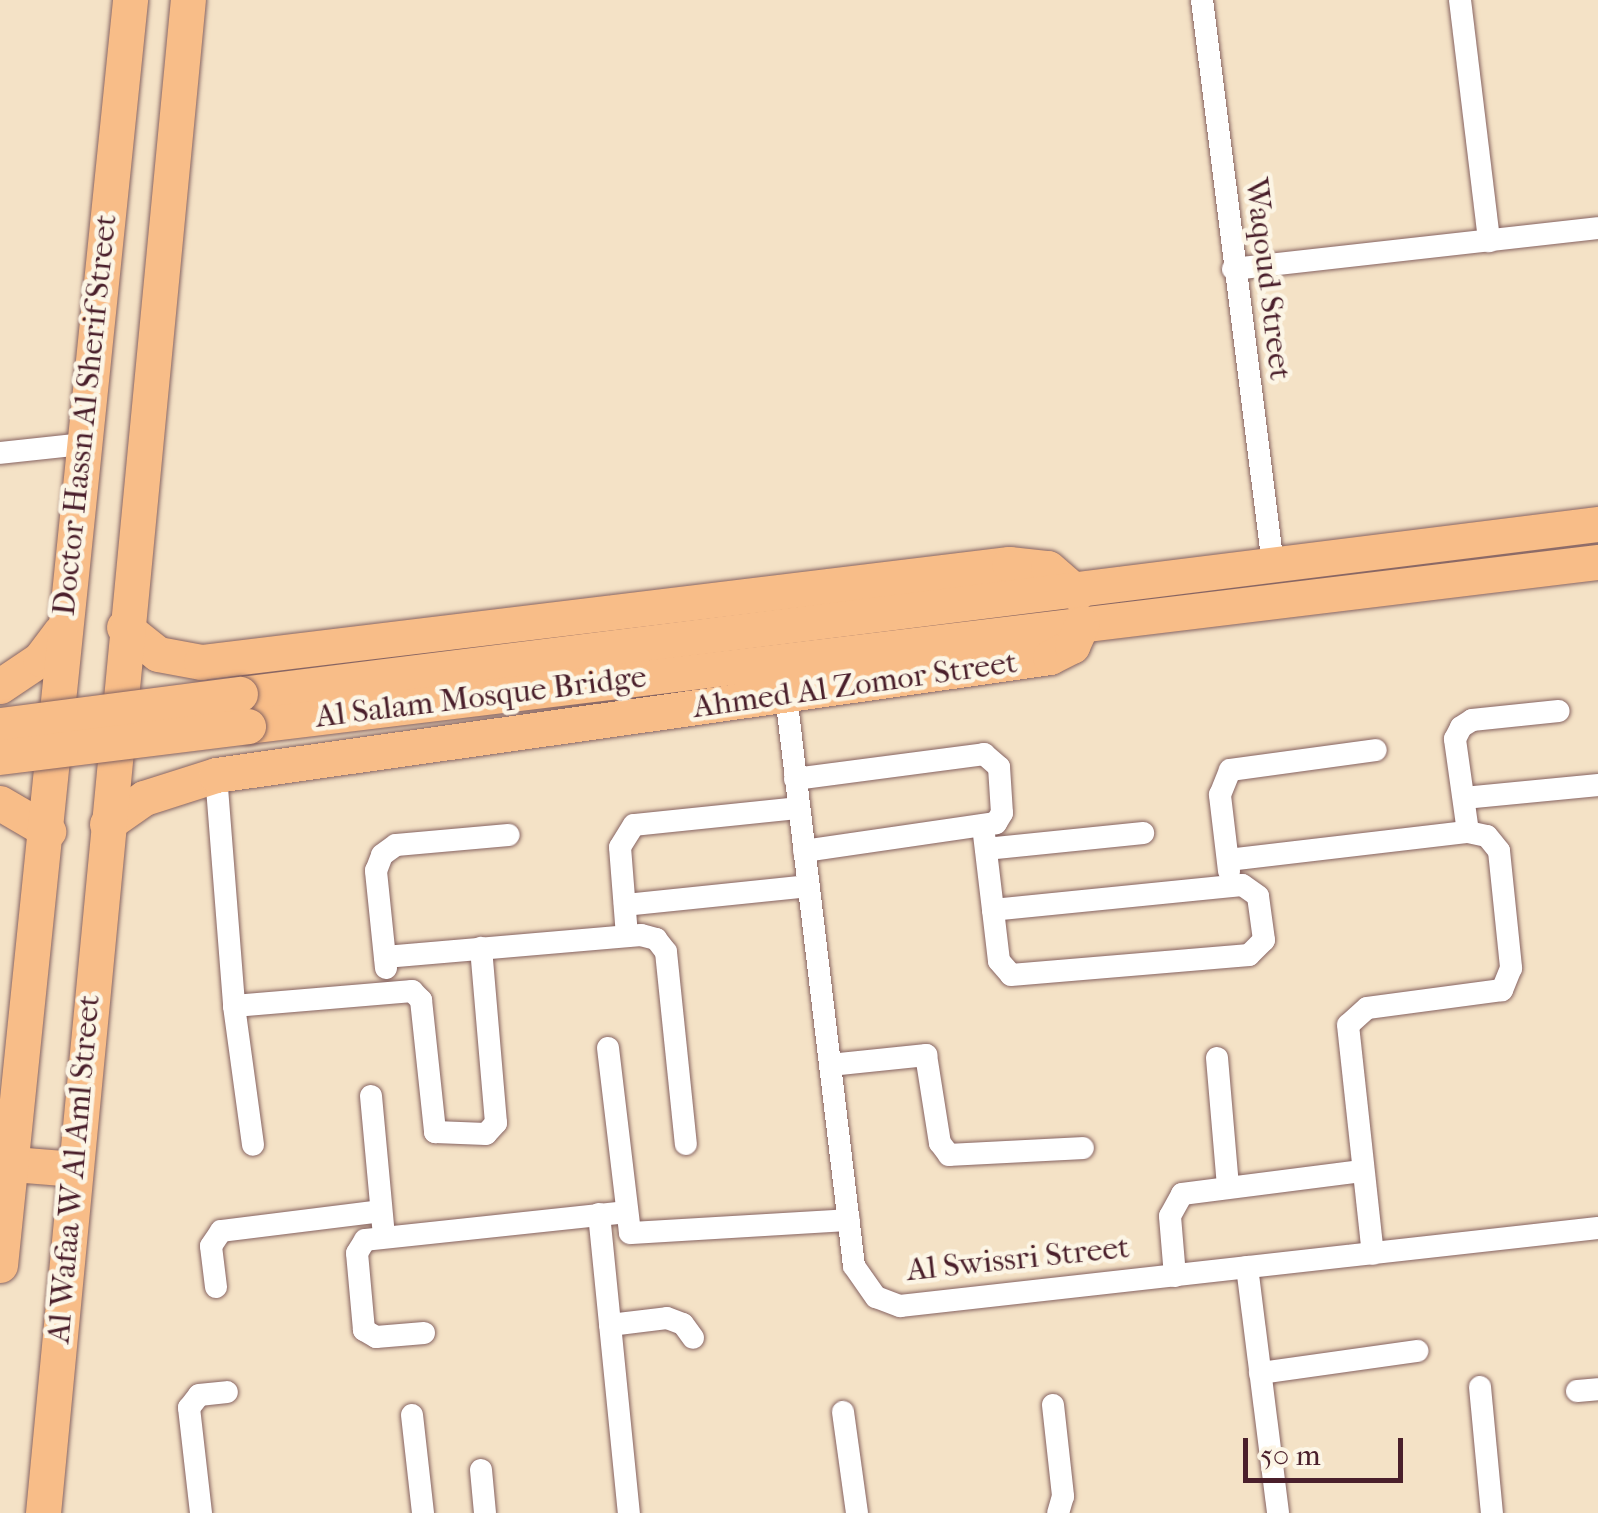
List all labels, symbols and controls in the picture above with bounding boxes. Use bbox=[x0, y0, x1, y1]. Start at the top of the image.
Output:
street label: Waqoud Street bbox=[1237, 176, 1299, 382]
street label: Doctor Hassn Al Sherif Street bbox=[45, 212, 125, 618]
street label: Ahmed Al Zomor Street bbox=[690, 643, 1020, 727]
street label: Al Salam Mosque Bridge bbox=[313, 658, 649, 736]
street label: Al Wafaa W Al Aml Street bbox=[40, 993, 108, 1345]
street label: Al Swissri Street bbox=[905, 1228, 1131, 1290]
scale bar bbox=[1248, 1418, 1408, 1480]
text: 50 m bbox=[1260, 1438, 1321, 1473]

